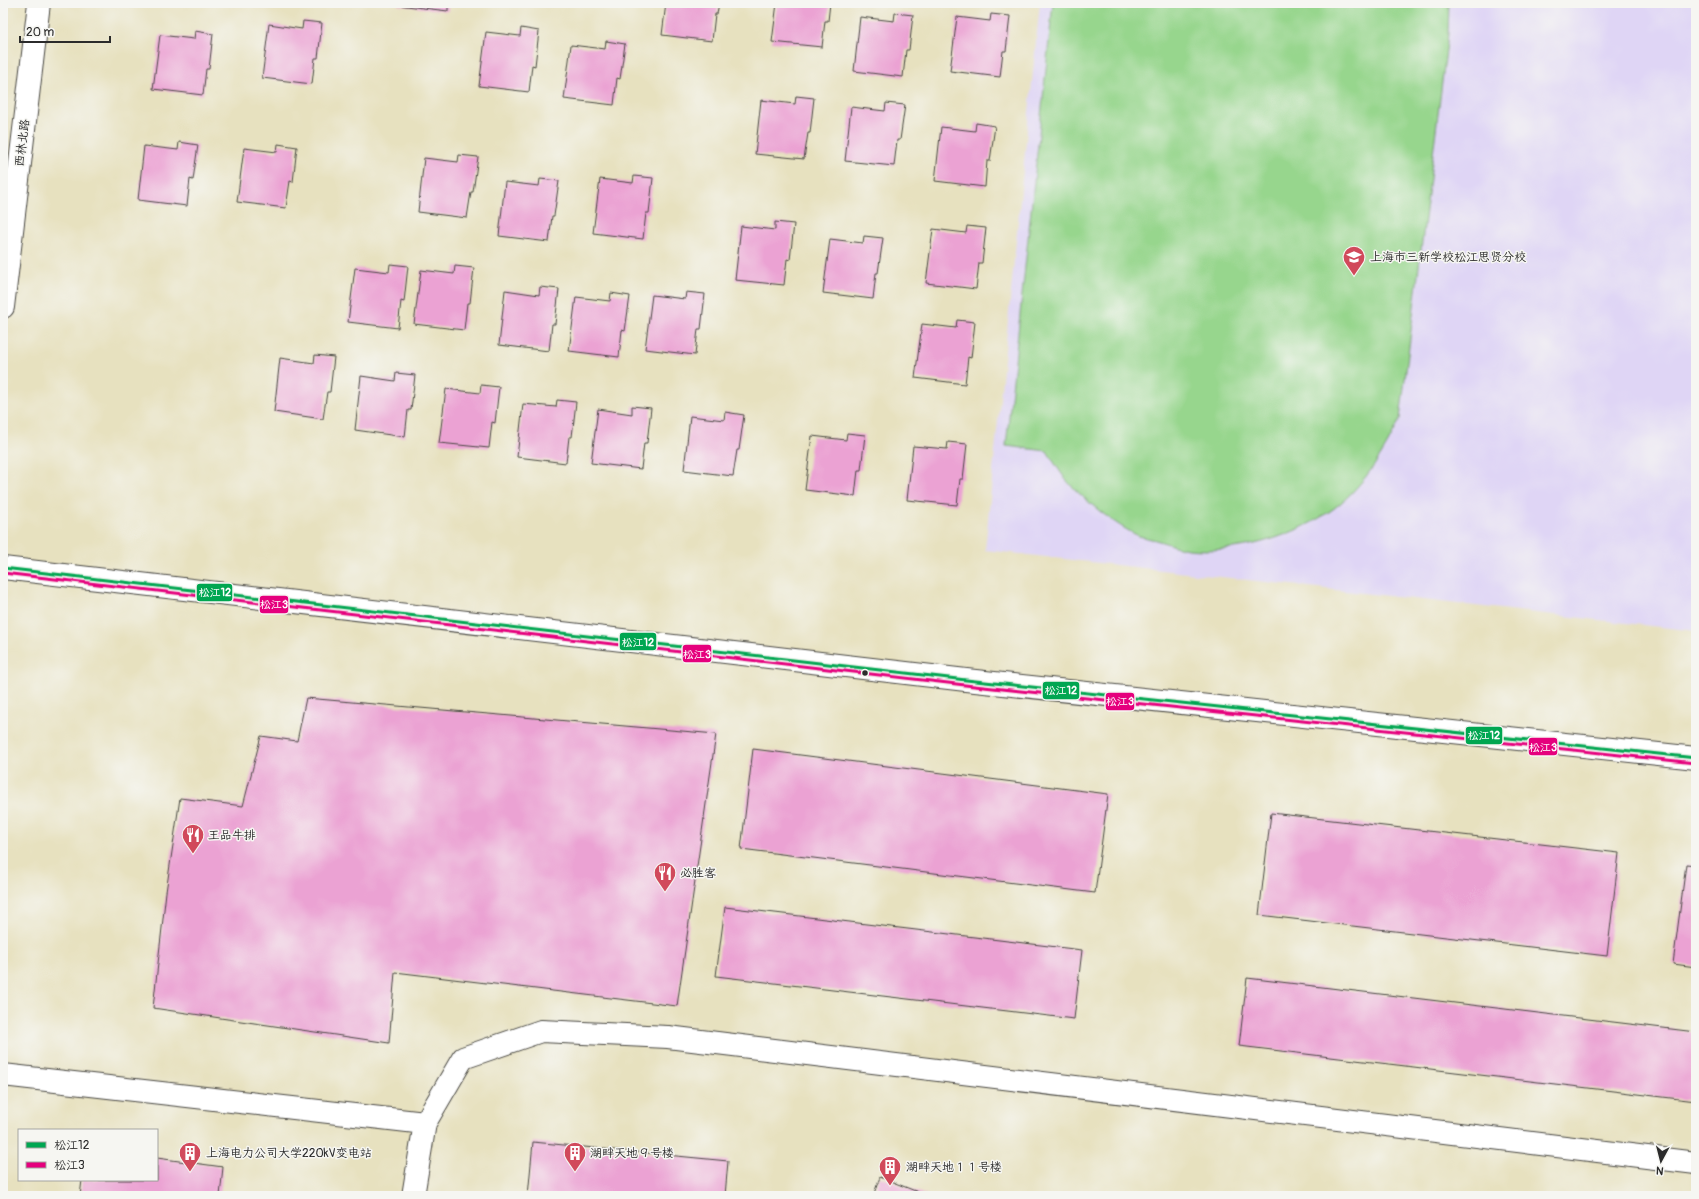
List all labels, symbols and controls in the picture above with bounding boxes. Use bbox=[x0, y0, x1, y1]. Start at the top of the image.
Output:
scale bar bbox=[20, 18, 110, 44]
text: 20 m bbox=[26, 25, 55, 40]
street label: 西林北路 bbox=[12, 118, 33, 168]
school or university icon: 上海市三新学校松江思贤分校 bbox=[1341, 244, 1367, 277]
place label: 上海市三新学校松江思贤分校 bbox=[1370, 250, 1526, 265]
line badge: 松江12 bbox=[196, 583, 233, 602]
text: 松江12 bbox=[199, 586, 231, 599]
line badge: 松江3 bbox=[259, 595, 289, 614]
text: 松江3 bbox=[260, 598, 288, 611]
line badge: 松江12 bbox=[619, 632, 657, 651]
text: 松江12 bbox=[622, 636, 654, 649]
line badge: 松江3 bbox=[682, 644, 712, 663]
text: 松江3 bbox=[683, 648, 711, 661]
unlabelled marker bbox=[860, 668, 870, 678]
line badge: 松江12 bbox=[1042, 681, 1080, 700]
text: 松江12 bbox=[1045, 684, 1077, 697]
line badge: 松江3 bbox=[1105, 692, 1135, 711]
text: 松江3 bbox=[1106, 695, 1134, 708]
line badge: 松江12 bbox=[1465, 726, 1503, 745]
text: 松江12 bbox=[1468, 729, 1500, 742]
line badge: 松江3 bbox=[1528, 737, 1558, 756]
text: 松江3 bbox=[1529, 741, 1557, 754]
restaurant icon: 王品牛排 bbox=[180, 822, 206, 855]
place label: 王品牛排 bbox=[208, 828, 256, 843]
restaurant icon: 必胜客 bbox=[652, 860, 678, 893]
place label: 必胜客 bbox=[680, 866, 716, 881]
legend bbox=[18, 1129, 158, 1181]
text: 松江12 bbox=[54, 1138, 90, 1153]
building icon: 上海电力公司大学220kV变电站 bbox=[177, 1140, 203, 1173]
building icon: 湖畔天地９号楼 bbox=[562, 1140, 588, 1173]
north arrow bbox=[1641, 1141, 1681, 1181]
place label: 上海电力公司大学220kV变电站 bbox=[206, 1146, 372, 1161]
place label: 湖畔天地９号楼 bbox=[590, 1146, 674, 1161]
building icon: 湖畔天地１１号楼 bbox=[877, 1154, 903, 1187]
text: 松江3 bbox=[54, 1158, 85, 1173]
place label: 湖畔天地１１号楼 bbox=[906, 1160, 1002, 1175]
text: N bbox=[1655, 1163, 1664, 1177]

